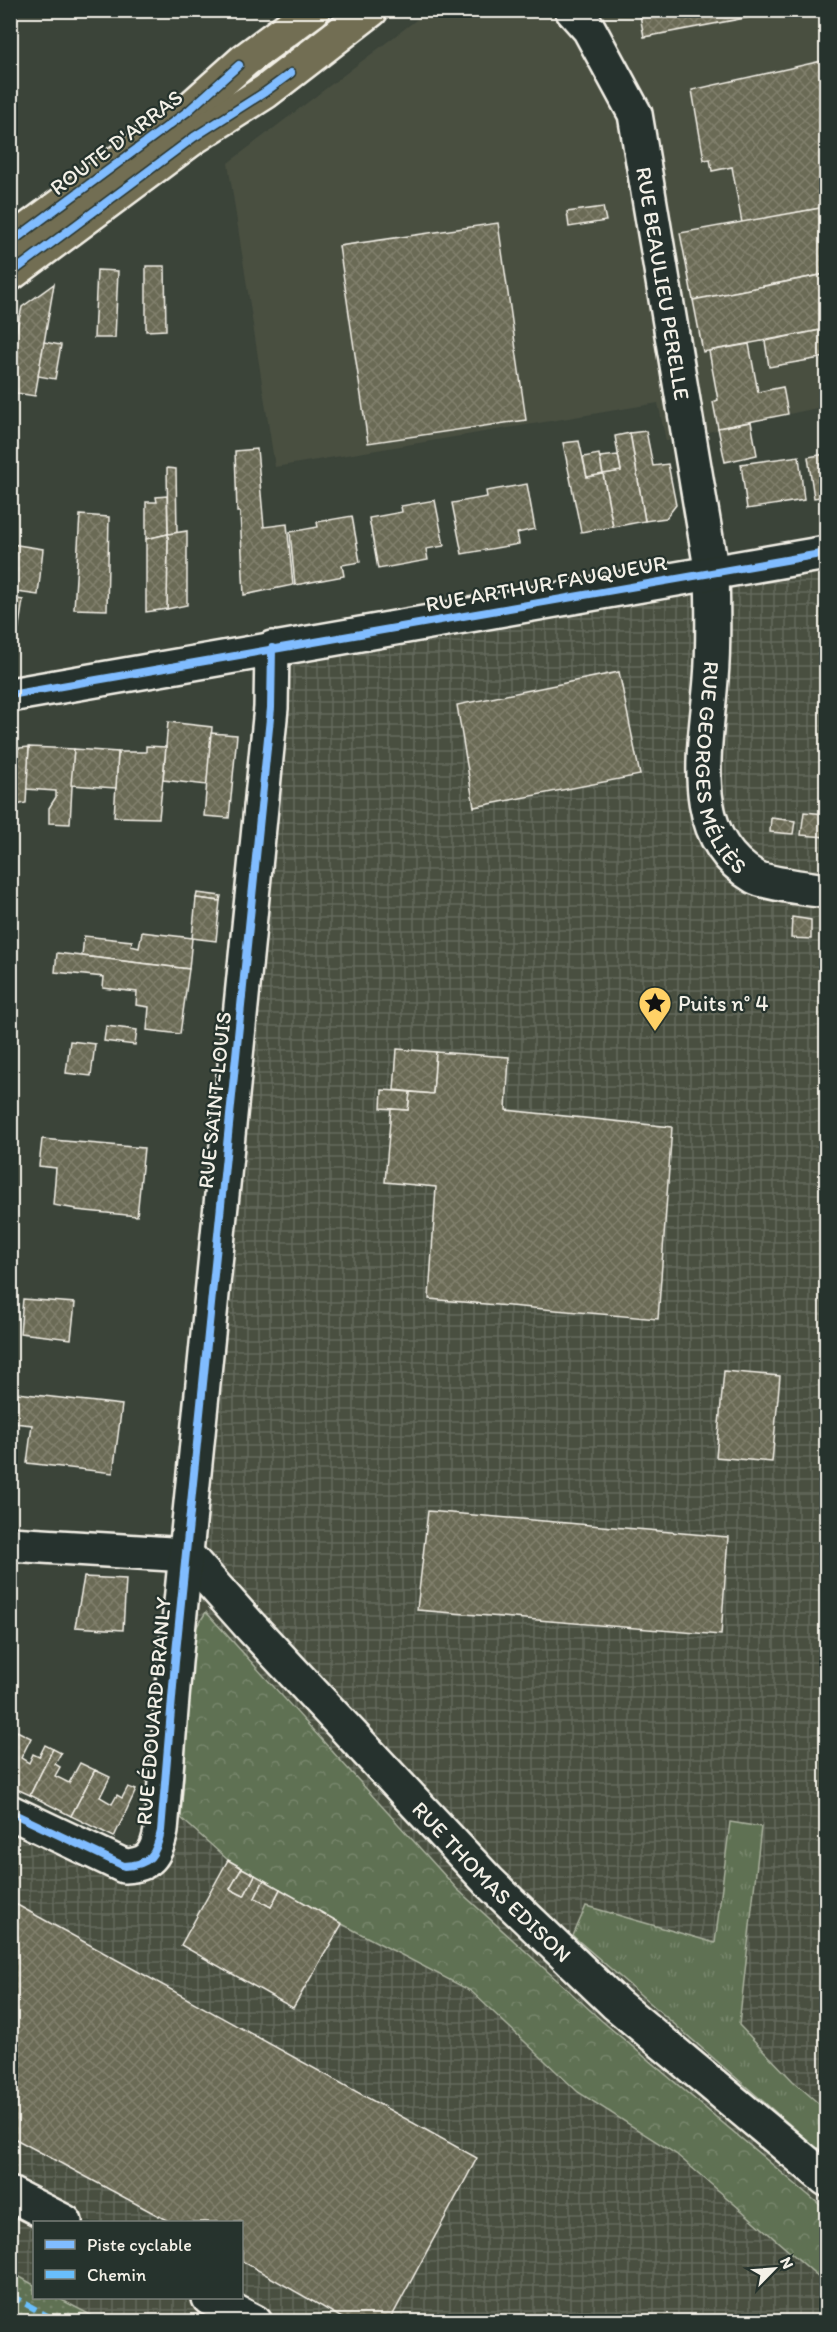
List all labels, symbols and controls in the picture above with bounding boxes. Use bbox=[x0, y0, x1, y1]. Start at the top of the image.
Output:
street label: ROUTE D'ARRAS bbox=[45, 84, 188, 201]
street label: RUE BEAULIEU PERELLE bbox=[630, 165, 696, 402]
street label: RUE ARTHUR FAUQUEUR bbox=[423, 549, 669, 618]
street label: RUE GEORGES MÉLIÈS bbox=[690, 660, 752, 880]
place icon: Puits n° 4 bbox=[637, 985, 673, 1032]
place label: Puits n° 4 bbox=[678, 990, 769, 1017]
street label: RUE SAINT-LOUIS bbox=[192, 1010, 237, 1190]
street label: RUE ÉDOUARD BRANLY bbox=[130, 1595, 177, 1826]
street label: RUE THOMAS EDISON bbox=[406, 1796, 577, 1968]
legend bbox=[33, 2221, 243, 2299]
text: Piste cyclable bbox=[87, 2234, 192, 2256]
north arrow bbox=[744, 2239, 804, 2299]
text: N bbox=[776, 2254, 798, 2272]
text: Chemin bbox=[87, 2264, 146, 2286]

